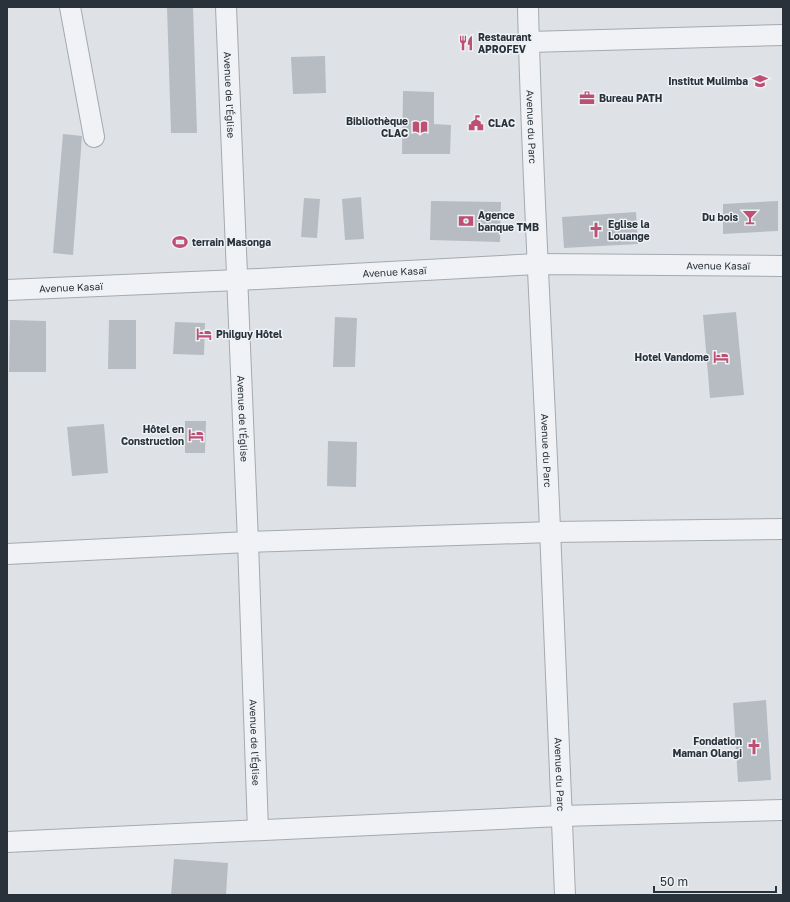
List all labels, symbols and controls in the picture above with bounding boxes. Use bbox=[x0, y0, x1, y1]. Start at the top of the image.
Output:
place label: Restaurant APROFEV bbox=[478, 31, 532, 55]
restaurant icon: Restaurant APROFEV bbox=[457, 34, 475, 52]
street label: Avenue de l'Église bbox=[222, 51, 237, 139]
school or university icon: Institut Mulimba bbox=[751, 72, 769, 90]
place label: Institut Mulimba bbox=[668, 75, 748, 87]
office icon: Bureau PATH bbox=[578, 89, 596, 107]
street label: Avenue du Parc bbox=[524, 90, 539, 165]
place label: Bureau PATH bbox=[599, 92, 662, 104]
public building icon: CLAC bbox=[467, 114, 485, 132]
place label: Bibliothèque CLAC bbox=[346, 115, 408, 139]
place label: CLAC bbox=[488, 117, 515, 129]
library icon: Bibliothèque CLAC bbox=[411, 118, 429, 136]
bar icon: Du bois bbox=[741, 208, 759, 226]
place label: Agence banque TMB bbox=[478, 209, 539, 233]
place label: Du bois bbox=[702, 211, 738, 223]
bank icon: Agence banque TMB bbox=[457, 212, 475, 230]
place label: Eglise la Louange bbox=[608, 218, 650, 242]
church icon: Eglise la Louange bbox=[587, 221, 605, 239]
sports icon: terrain Masonga bbox=[171, 233, 189, 251]
place label: terrain Masonga bbox=[192, 236, 271, 248]
street label: Avenue Kasaï bbox=[686, 259, 751, 272]
street label: Avenue Kasaï bbox=[362, 264, 427, 279]
street label: Avenue Kasaï bbox=[39, 280, 103, 295]
hotel icon: Philguy Hôtel bbox=[195, 325, 213, 343]
place label: Philguy Hôtel bbox=[216, 328, 283, 340]
hotel icon: Hotel Vandome bbox=[712, 348, 730, 366]
place label: Hotel Vandome bbox=[635, 351, 709, 363]
street label: Avenue de l'Église bbox=[235, 375, 251, 462]
street label: Avenue du Parc bbox=[539, 413, 554, 488]
place label: Hôtel en Construction bbox=[121, 423, 184, 447]
hotel icon: Hôtel en Construction bbox=[187, 426, 205, 444]
street label: Avenue de l'Église bbox=[247, 699, 262, 786]
place label: Fondation Maman Olangi bbox=[672, 735, 742, 759]
street label: Avenue du Parc bbox=[552, 737, 567, 812]
church icon: Fondation Maman Olangi bbox=[745, 738, 763, 756]
scale bar bbox=[654, 868, 776, 894]
text: 50 m bbox=[660, 874, 688, 889]

